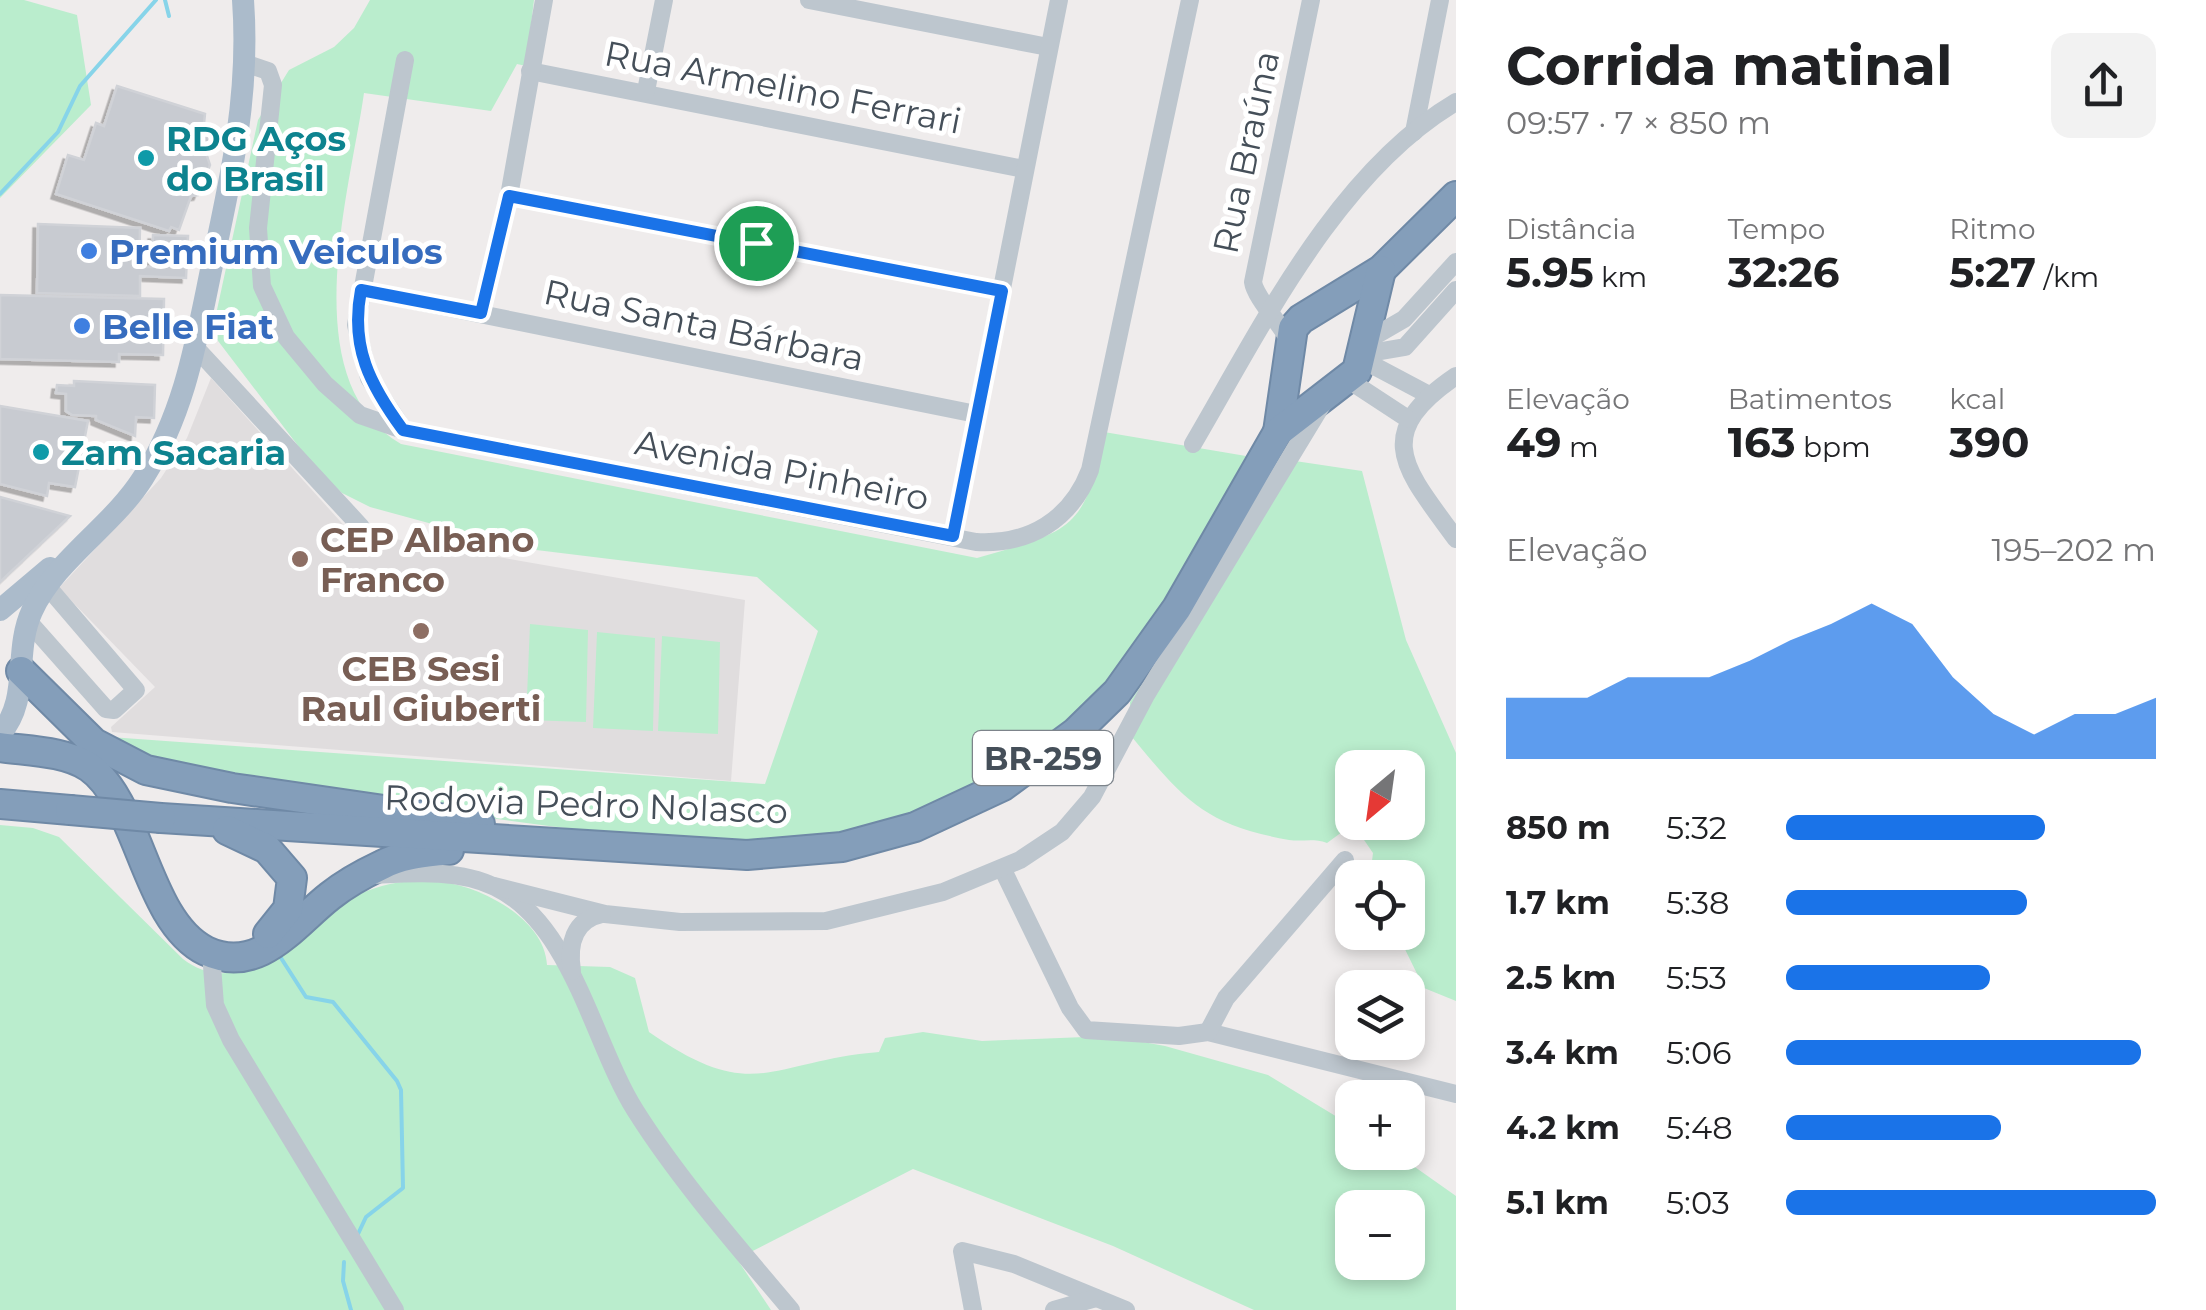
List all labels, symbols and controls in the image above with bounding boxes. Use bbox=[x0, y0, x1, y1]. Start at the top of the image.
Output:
street label: Rua Armelino Ferrari bbox=[601, 31, 965, 143]
text: Corrida matinal bbox=[1506, 32, 1953, 99]
button: share bbox=[2051, 33, 2156, 138]
street label: Rua Braúna bbox=[1204, 47, 1288, 257]
text: 09:57 · 7 × 850 m bbox=[1506, 103, 1771, 142]
place label: RDG Aços do Brasil bbox=[166, 117, 346, 200]
marker: RDG Aços do Brasil bbox=[135, 147, 157, 169]
pin bbox=[714, 201, 799, 286]
text: Distância bbox=[1506, 212, 1636, 246]
text: Tempo bbox=[1728, 212, 1825, 246]
text: Ritmo bbox=[1949, 212, 2036, 246]
icon: arrive bbox=[729, 216, 784, 271]
place label: Premium Veiculos bbox=[109, 230, 443, 273]
marker: Premium Veiculos bbox=[78, 240, 100, 262]
text: 5.95 bbox=[1506, 246, 1594, 298]
text: 32:26 bbox=[1728, 246, 1840, 298]
text: 5:27 bbox=[1949, 246, 2036, 298]
text: km bbox=[1594, 260, 1647, 294]
text: /km bbox=[2036, 260, 2099, 294]
street label: Rua Santa Bárbara bbox=[540, 270, 868, 380]
place label: Belle Fiat bbox=[102, 305, 274, 348]
marker: Belle Fiat bbox=[71, 315, 93, 337]
text: Elevação bbox=[1506, 382, 1630, 416]
text: Batimentos bbox=[1728, 382, 1892, 416]
text: kcal bbox=[1949, 382, 2005, 416]
text: 49 bbox=[1506, 416, 1562, 468]
text: 163 bbox=[1728, 416, 1796, 468]
text: 390 bbox=[1949, 416, 2029, 468]
street label: Avenida Pinheiro bbox=[631, 420, 933, 520]
text: m bbox=[1562, 430, 1599, 464]
text: bpm bbox=[1796, 430, 1871, 464]
place label: Zam Sacaria bbox=[61, 431, 286, 474]
marker: Zam Sacaria bbox=[30, 441, 52, 463]
place label: CEP Albano Franco bbox=[320, 518, 534, 601]
text: Elevação bbox=[1506, 530, 1648, 569]
text: 195–202 m bbox=[1991, 530, 2156, 569]
marker: CEP Albano Franco bbox=[289, 548, 311, 570]
marker: CEB Sesi Raul Giuberti bbox=[410, 620, 432, 642]
place label: CEB Sesi Raul Giuberti bbox=[301, 647, 541, 730]
road number: BR-259 bbox=[973, 731, 1113, 785]
north arrow bbox=[1335, 750, 1425, 840]
map controls bbox=[1335, 750, 1425, 1280]
street label: Rodovia Pedro Nolasco bbox=[383, 775, 789, 833]
text: 850 m bbox=[1506, 808, 1611, 847]
text: 5:32 bbox=[1666, 808, 1727, 847]
button: locate bbox=[1335, 860, 1425, 950]
text: 1.7 km bbox=[1506, 883, 1610, 922]
text: 5:38 bbox=[1666, 883, 1729, 922]
text: 2.5 km bbox=[1506, 958, 1616, 997]
text: 5:53 bbox=[1666, 958, 1727, 997]
button: layers bbox=[1335, 970, 1425, 1060]
text: 3.4 km bbox=[1506, 1033, 1619, 1072]
text: 5:06 bbox=[1666, 1033, 1732, 1072]
button: + bbox=[1335, 1080, 1425, 1170]
text: 4.2 km bbox=[1506, 1108, 1620, 1147]
text: 5:48 bbox=[1666, 1108, 1733, 1147]
text: 5.1 km bbox=[1506, 1183, 1609, 1222]
text: 5:03 bbox=[1666, 1183, 1730, 1222]
button: − bbox=[1335, 1190, 1425, 1280]

